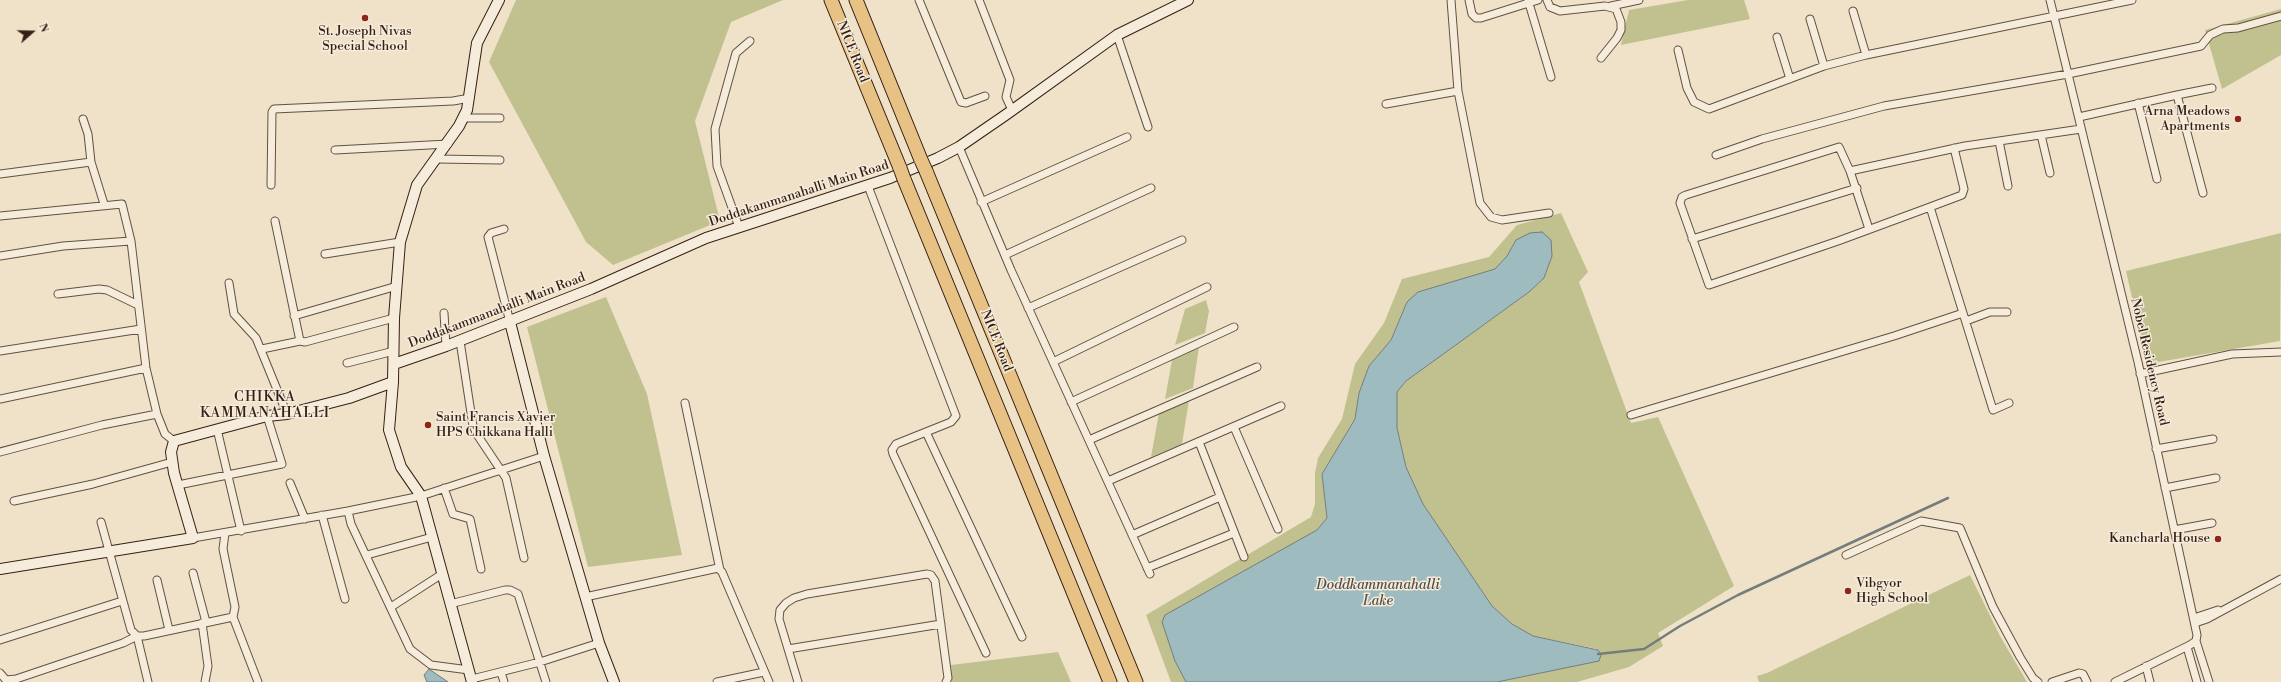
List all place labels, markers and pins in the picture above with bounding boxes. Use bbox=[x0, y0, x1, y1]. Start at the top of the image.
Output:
marker: St. Joseph Nivas Special School bbox=[360, 13, 370, 23]
place label: St. Joseph Nivas Special School bbox=[318, 24, 412, 55]
place label: Arna Meadows Apartments bbox=[2144, 104, 2230, 135]
marker: Arna Meadows Apartments bbox=[2233, 114, 2243, 124]
place label: Saint Francis Xavier HPS Chikkana Halli bbox=[436, 410, 555, 441]
marker: Saint Francis Xavier HPS Chikkana Halli bbox=[423, 420, 433, 430]
place label: Kancharla House bbox=[2109, 531, 2210, 547]
marker: Kancharla House bbox=[2213, 534, 2223, 544]
place label: Vibgyor High School bbox=[1856, 576, 1928, 607]
marker: Vibgyor High School bbox=[1843, 586, 1853, 596]

